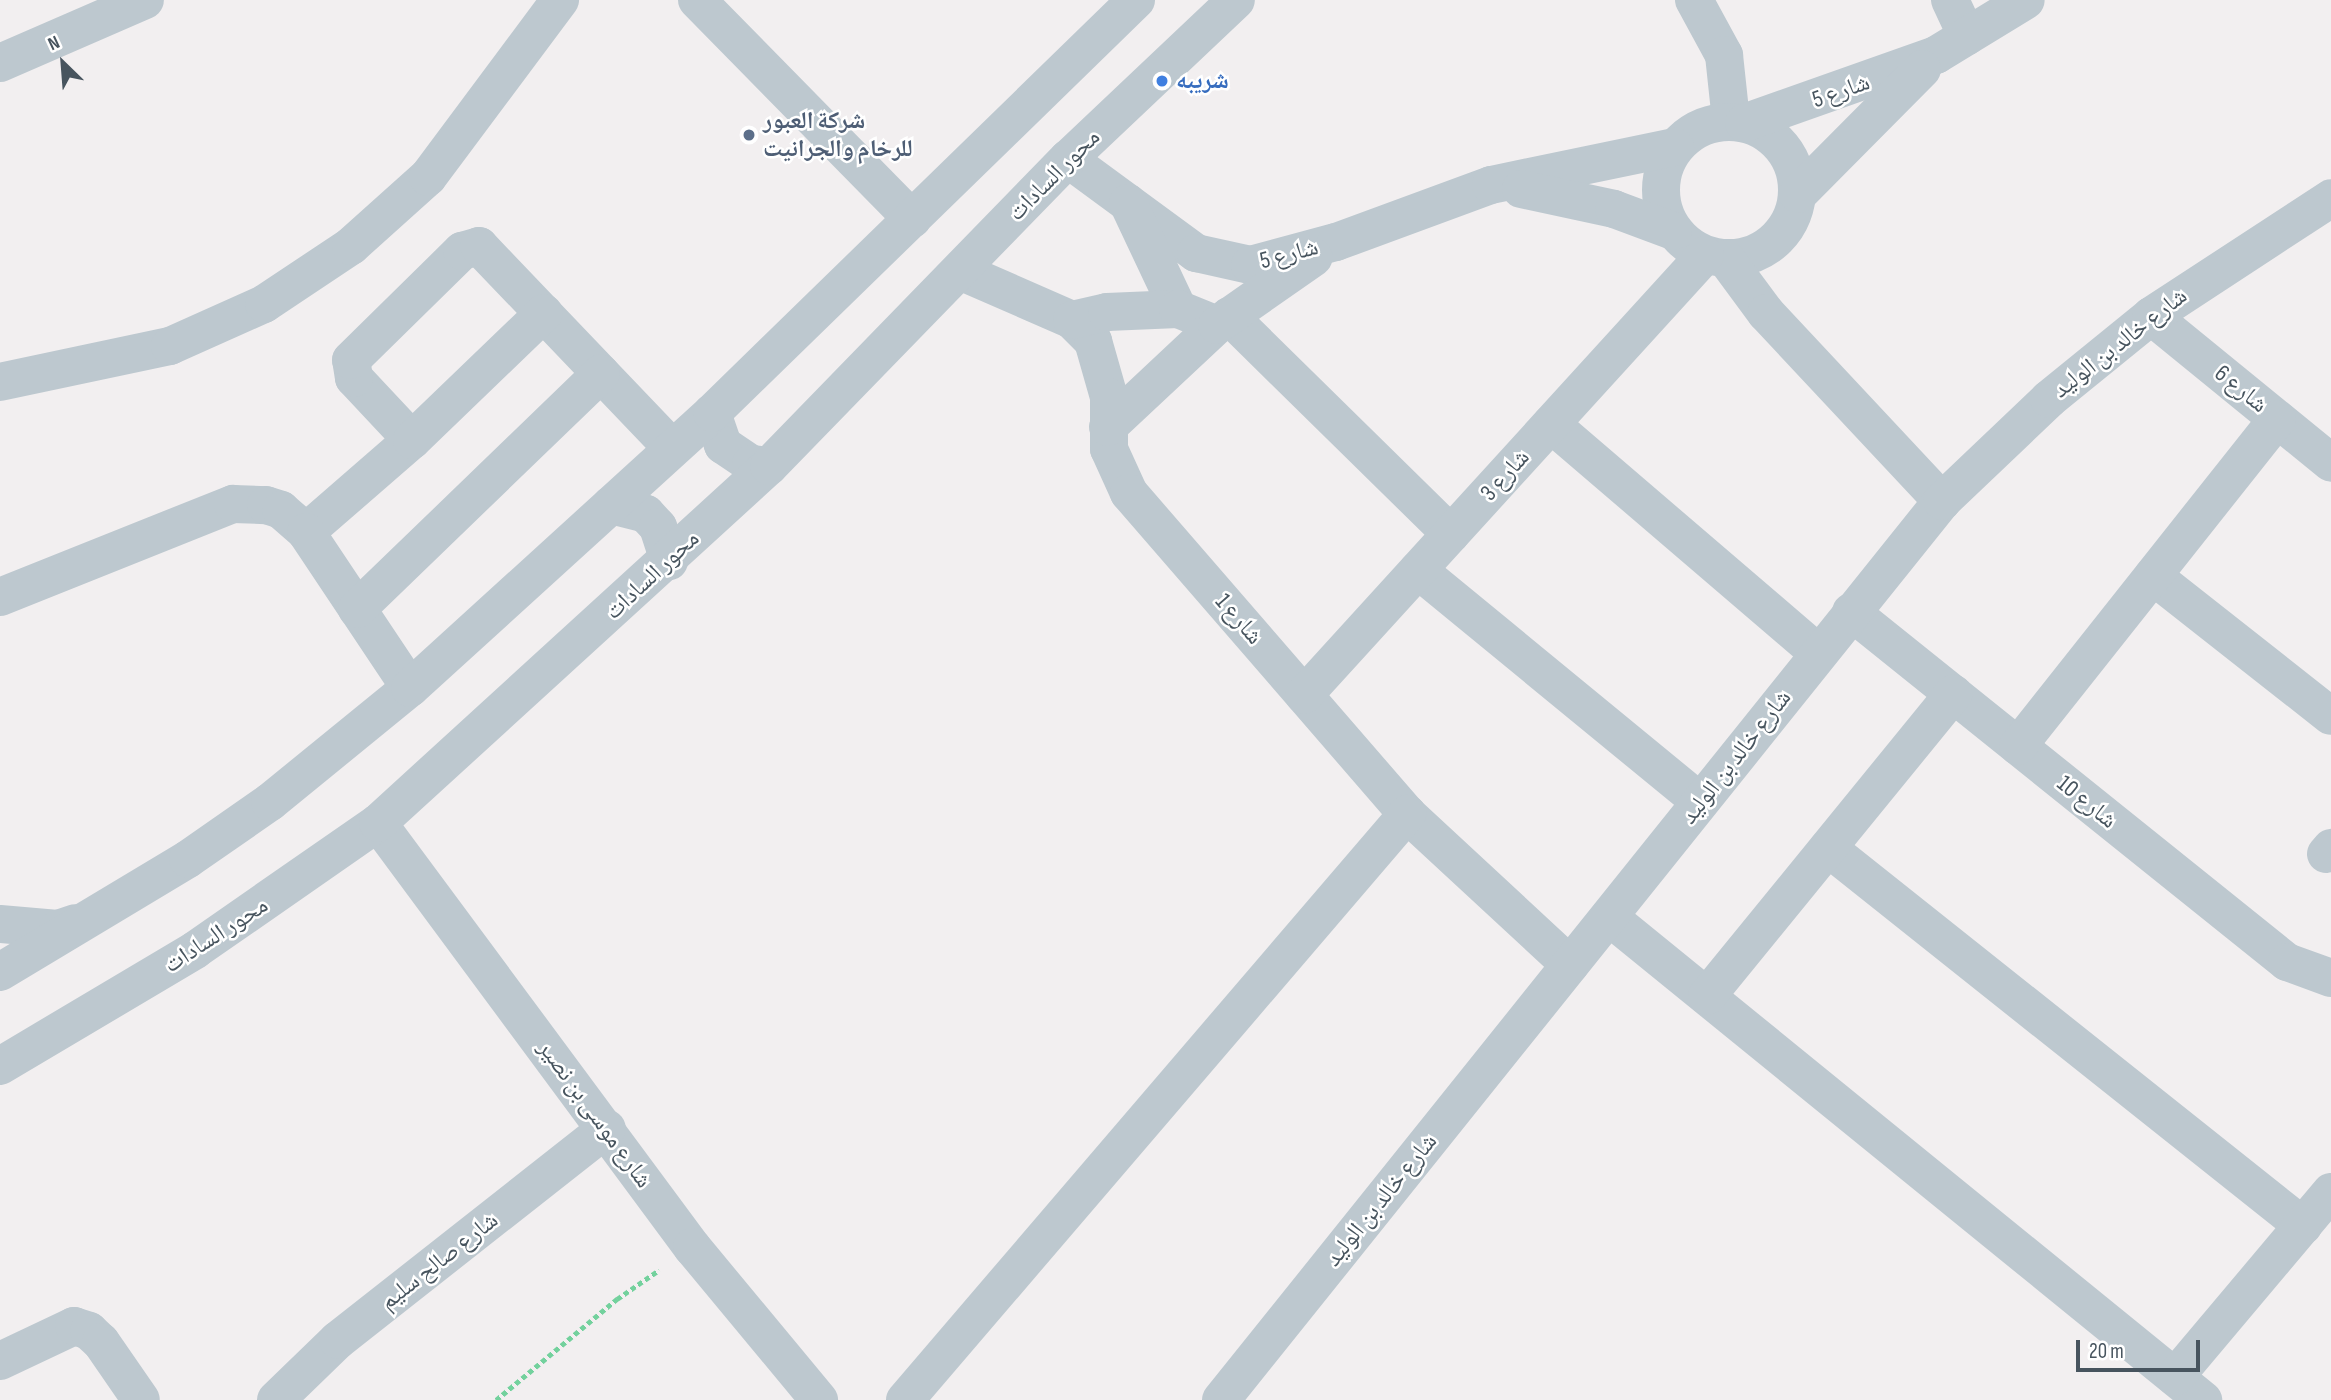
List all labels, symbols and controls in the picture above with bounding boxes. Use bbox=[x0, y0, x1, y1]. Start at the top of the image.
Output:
north arrow bbox=[28, 28, 98, 98]
text: N bbox=[44, 31, 63, 56]
place label: شريبه bbox=[1176, 67, 1229, 95]
street label: شارع 5 bbox=[1808, 68, 1874, 114]
marker: شريبه bbox=[1154, 73, 1170, 89]
place label: شركة العبور للرخام والجرانيت bbox=[763, 107, 913, 163]
street label: محور السادات bbox=[1002, 123, 1106, 227]
marker: شركة العبور للرخام والجرانيت bbox=[741, 127, 757, 143]
street label: شارع 5 bbox=[1257, 232, 1321, 276]
street label: شارع خالد بن الوليد bbox=[2047, 282, 2193, 404]
street label: شارع 6 bbox=[2209, 359, 2273, 419]
street label: شارع 3 bbox=[1474, 443, 1536, 507]
street label: محور السادات bbox=[599, 524, 705, 626]
street label: شارع 1 bbox=[1209, 588, 1269, 650]
street label: شارع خالد بن الوليد bbox=[1675, 684, 1797, 830]
street label: شارع 10 bbox=[2051, 769, 2123, 835]
street label: محور السادات bbox=[159, 891, 273, 979]
street label: شارع موسى بن نصير bbox=[532, 1034, 658, 1194]
street label: شارع خالد بن الوليد bbox=[1319, 1128, 1443, 1272]
street label: شارع صالح سليم bbox=[374, 1206, 504, 1316]
scale bar bbox=[2079, 1326, 2203, 1370]
text: 20 m bbox=[2089, 1339, 2124, 1364]

